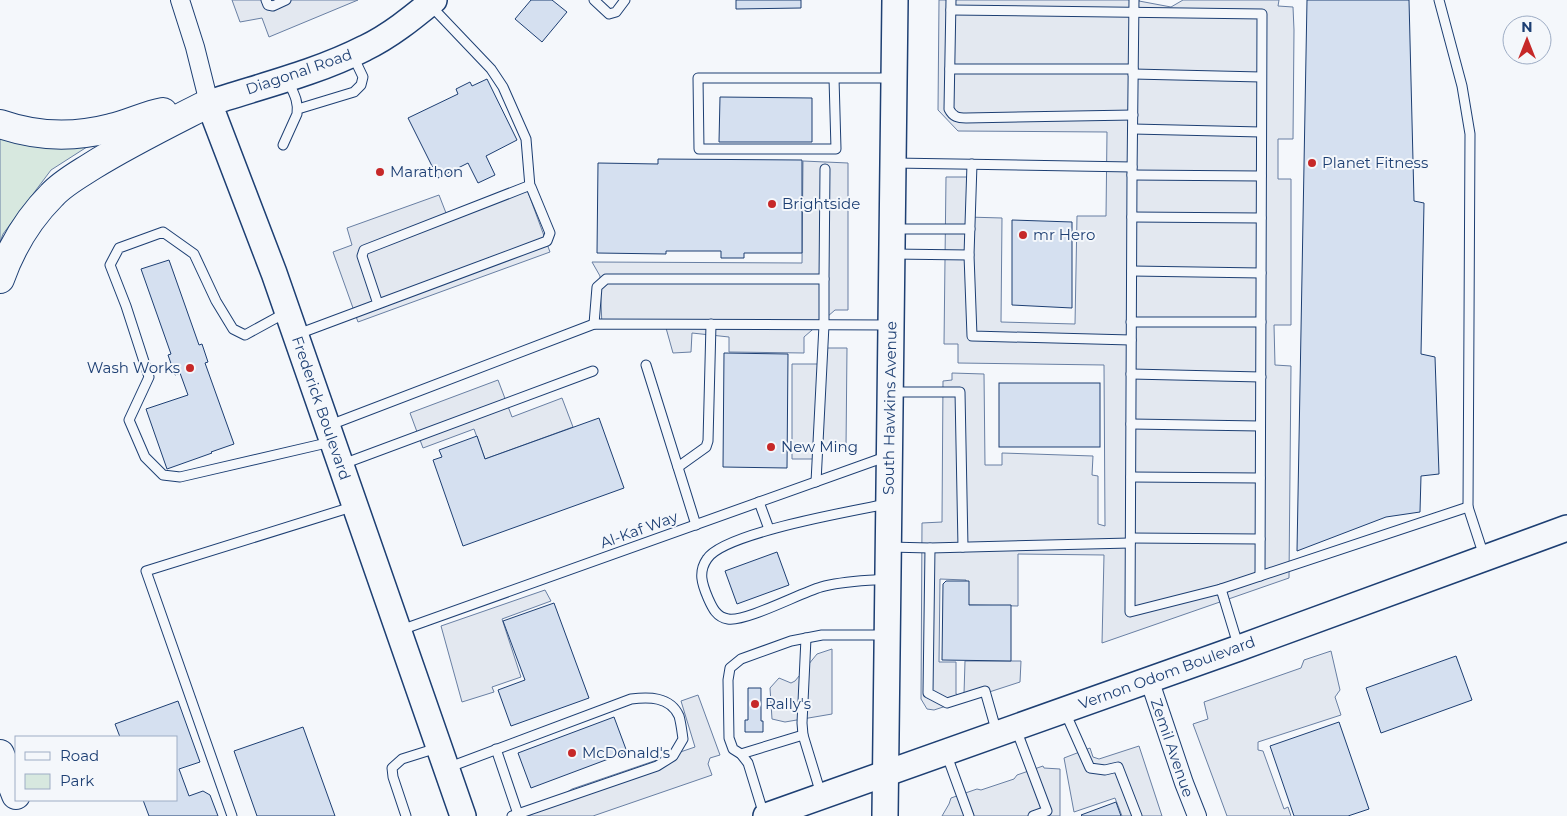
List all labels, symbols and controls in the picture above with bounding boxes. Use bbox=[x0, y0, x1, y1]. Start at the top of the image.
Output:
north arrow bbox=[1502, 15, 1552, 65]
text: N bbox=[1521, 18, 1533, 36]
street label: Diagonal Road bbox=[243, 44, 354, 99]
place label: Planet Fitness bbox=[1322, 153, 1428, 172]
marker: Planet Fitness bbox=[1306, 157, 1318, 169]
place label: Marathon bbox=[390, 162, 463, 181]
marker: Marathon bbox=[374, 166, 386, 178]
place label: Brightside bbox=[782, 194, 860, 213]
marker: Brightside bbox=[766, 198, 778, 210]
place label: mr Hero bbox=[1033, 225, 1095, 244]
marker: mr Hero bbox=[1017, 229, 1029, 241]
street label: South Hawkins Avenue bbox=[878, 321, 901, 495]
street label: Frederick Boulevard bbox=[288, 333, 355, 482]
place label: Wash Works bbox=[87, 358, 180, 377]
marker: Wash Works bbox=[184, 362, 196, 374]
place label: New Ming bbox=[781, 437, 858, 456]
marker: New Ming bbox=[765, 441, 777, 453]
street label: Al-Kaf Way bbox=[597, 506, 681, 552]
street label: Vernon Odom Boulevard bbox=[1076, 632, 1258, 713]
place label: Rally's bbox=[765, 694, 811, 713]
street label: Zemil Avenue bbox=[1147, 696, 1198, 800]
marker: Rally's bbox=[749, 698, 761, 710]
legend bbox=[15, 736, 178, 801]
place label: McDonald's bbox=[582, 743, 670, 762]
text: Road bbox=[60, 746, 99, 765]
marker: McDonald's bbox=[566, 747, 578, 759]
text: Park bbox=[60, 771, 94, 790]

